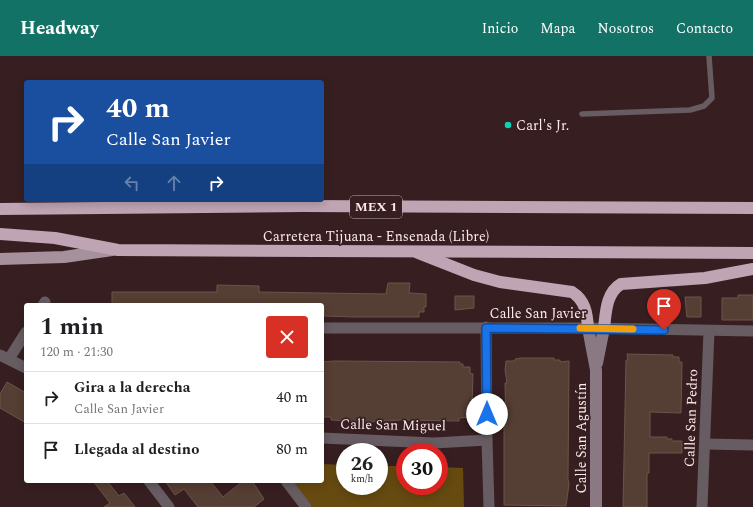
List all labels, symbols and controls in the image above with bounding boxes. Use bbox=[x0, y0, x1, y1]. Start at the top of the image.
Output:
text: Headway bbox=[20, 14, 99, 43]
text: Inicio bbox=[482, 18, 518, 39]
text: Mapa bbox=[540, 18, 575, 39]
text: Nosotros bbox=[597, 18, 654, 39]
text: Contacto bbox=[676, 18, 733, 39]
text: 40 m bbox=[106, 87, 170, 130]
icon: right bbox=[40, 96, 92, 148]
place label: Carl's Jr. bbox=[516, 115, 569, 136]
marker: Carl's Jr. bbox=[503, 120, 513, 130]
text: Calle San Javier bbox=[106, 126, 231, 153]
icon: left bbox=[121, 172, 143, 194]
icon: ahead bbox=[163, 172, 185, 194]
icon: right bbox=[205, 172, 227, 194]
road number: MEX 1 bbox=[350, 196, 402, 218]
street label: Carretera Tijuana - Ensenada (Libre) bbox=[263, 226, 489, 247]
pin bbox=[647, 289, 681, 330]
icon: arrive bbox=[653, 295, 675, 317]
street label: Calle San Javier bbox=[490, 303, 587, 324]
text: 1 min bbox=[40, 309, 104, 345]
button: close bbox=[266, 316, 308, 358]
text: 120 m · 21:30 bbox=[40, 342, 113, 362]
street label: Calle San Pedro bbox=[679, 369, 703, 467]
text: Gira a la derecha bbox=[74, 376, 190, 399]
street label: Calle San Agustín bbox=[571, 383, 592, 493]
text: 40 m bbox=[276, 386, 308, 409]
icon: right bbox=[40, 387, 62, 409]
position arrow bbox=[466, 393, 508, 435]
text: Calle San Javier bbox=[74, 399, 164, 419]
street label: Calle San Miguel bbox=[340, 414, 446, 436]
text: Llegada al destino bbox=[74, 438, 199, 461]
text: 80 m bbox=[276, 438, 308, 461]
icon: arrive bbox=[40, 439, 62, 461]
speed limit sign: 30 bbox=[396, 443, 448, 495]
text: 26 bbox=[351, 449, 373, 479]
text: km/h bbox=[351, 471, 373, 487]

